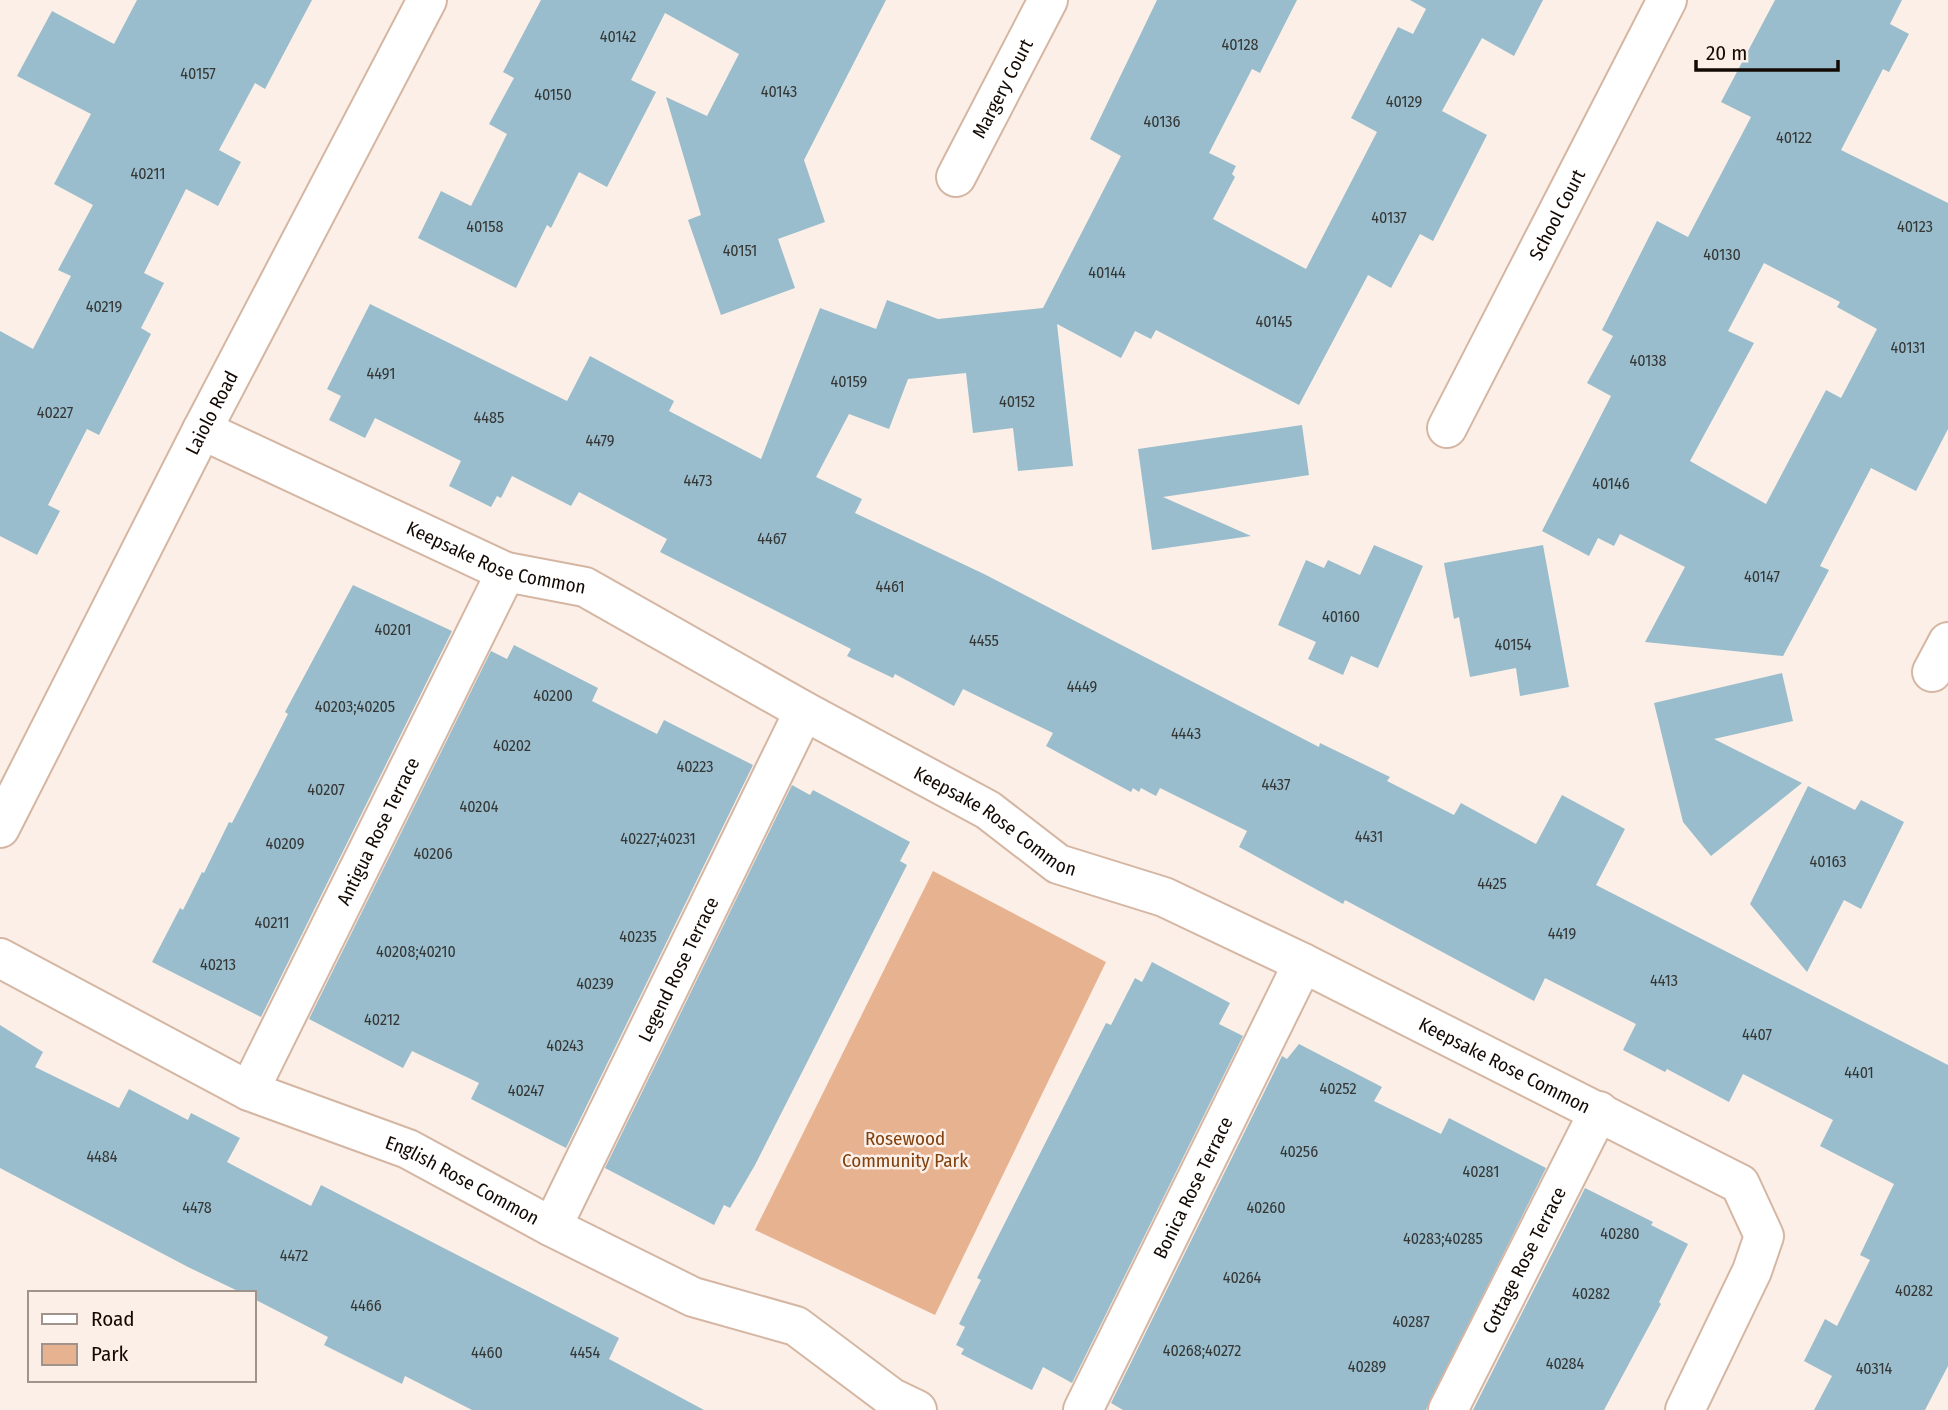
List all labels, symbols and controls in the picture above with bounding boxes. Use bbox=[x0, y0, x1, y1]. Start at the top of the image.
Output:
house number: 40142 bbox=[600, 27, 636, 46]
scale bar bbox=[1696, 28, 1838, 72]
street label: Margery Court bbox=[967, 34, 1038, 142]
house number: 40128 bbox=[1222, 35, 1258, 54]
text: 20 m bbox=[1706, 40, 1747, 66]
house number: 40157 bbox=[180, 64, 216, 83]
house number: 40143 bbox=[761, 82, 797, 101]
house number: 40150 bbox=[534, 85, 572, 104]
house number: 40129 bbox=[1386, 92, 1423, 111]
house number: 40136 bbox=[1143, 112, 1181, 131]
house number: 40122 bbox=[1776, 128, 1812, 147]
house number: 40211 bbox=[131, 164, 165, 183]
street label: School Court bbox=[1524, 164, 1590, 264]
house number: 40137 bbox=[1371, 208, 1407, 227]
house number: 40158 bbox=[466, 217, 504, 236]
house number: 40123 bbox=[1897, 217, 1933, 236]
house number: 40151 bbox=[723, 241, 757, 260]
house number: 40130 bbox=[1703, 245, 1741, 264]
house number: 40144 bbox=[1088, 263, 1126, 282]
house number: 40219 bbox=[86, 297, 123, 316]
house number: 40145 bbox=[1256, 312, 1292, 331]
house number: 40131 bbox=[1891, 338, 1926, 357]
house number: 40138 bbox=[1629, 351, 1667, 370]
house number: 4491 bbox=[367, 364, 395, 383]
street label: Laiolo Road bbox=[180, 367, 242, 458]
house number: 40159 bbox=[831, 372, 868, 391]
house number: 40152 bbox=[999, 392, 1035, 411]
house number: 40227 bbox=[37, 403, 74, 422]
house number: 4485 bbox=[474, 408, 504, 427]
house number: 4479 bbox=[585, 431, 615, 450]
house number: 4473 bbox=[684, 471, 712, 490]
house number: 40146 bbox=[1592, 474, 1630, 493]
street label: Keepsake Rose Common bbox=[403, 516, 588, 598]
house number: 4467 bbox=[757, 529, 787, 548]
house number: 40147 bbox=[1744, 567, 1780, 586]
house number: 4461 bbox=[876, 577, 904, 596]
house number: 40160 bbox=[1322, 607, 1360, 626]
house number: 40201 bbox=[374, 620, 412, 639]
house number: 4455 bbox=[969, 631, 999, 650]
house number: 40154 bbox=[1494, 635, 1532, 654]
house number: 4449 bbox=[1067, 677, 1098, 696]
house number: 40200 bbox=[533, 686, 573, 705]
house number: 40203;40205 bbox=[315, 697, 395, 716]
house number: 4443 bbox=[1171, 724, 1201, 743]
house number: 40202 bbox=[493, 736, 531, 755]
street label: Antigua Rose Terrace bbox=[331, 753, 424, 909]
house number: 40223 bbox=[676, 757, 714, 776]
street label: Keepsake Rose Common bbox=[910, 761, 1079, 881]
house number: 4437 bbox=[1262, 775, 1291, 794]
house number: 40207 bbox=[307, 780, 345, 799]
house number: 40204 bbox=[459, 797, 499, 816]
house number: 4431 bbox=[1355, 827, 1383, 846]
house number: 40227;40231 bbox=[620, 829, 696, 848]
house number: 40209 bbox=[266, 834, 305, 853]
house number: 40206 bbox=[413, 844, 453, 863]
house number: 40163 bbox=[1810, 852, 1846, 871]
house number: 4425 bbox=[1477, 874, 1507, 893]
street label: Legend Rose Terrace bbox=[633, 893, 723, 1045]
house number: 40211 bbox=[255, 913, 289, 932]
house number: 4419 bbox=[1548, 924, 1577, 943]
house number: 40235 bbox=[619, 927, 657, 946]
house number: 40208;40210 bbox=[376, 942, 456, 961]
house number: 40213 bbox=[200, 955, 236, 974]
house number: 4413 bbox=[1650, 971, 1678, 990]
house number: 40239 bbox=[576, 974, 614, 993]
house number: 40212 bbox=[364, 1010, 400, 1029]
street label: Keepsake Rose Common bbox=[1415, 1012, 1594, 1118]
house number: 4407 bbox=[1742, 1025, 1773, 1044]
house number: 40243 bbox=[546, 1036, 584, 1055]
house number: 4401 bbox=[1844, 1063, 1874, 1082]
house number: 40252 bbox=[1319, 1079, 1357, 1098]
house number: 40247 bbox=[508, 1081, 545, 1100]
street label: Bonica Rose Terrace bbox=[1148, 1113, 1237, 1262]
park label: Rosewood Community Park bbox=[842, 1127, 968, 1172]
street label: English Rose Common bbox=[383, 1130, 543, 1230]
house number: 40256 bbox=[1280, 1142, 1318, 1161]
house number: 4484 bbox=[86, 1147, 118, 1166]
house number: 40281 bbox=[1463, 1162, 1499, 1181]
street label: Cottage Rose Terrace bbox=[1477, 1183, 1570, 1337]
house number: 4478 bbox=[182, 1198, 212, 1217]
house number: 40260 bbox=[1246, 1198, 1286, 1217]
house number: 40280 bbox=[1600, 1224, 1640, 1243]
house number: 40283;40285 bbox=[1403, 1229, 1483, 1248]
house number: 4472 bbox=[280, 1246, 308, 1265]
house number: 40264 bbox=[1223, 1268, 1262, 1287]
house number: 40282 bbox=[1895, 1281, 1933, 1300]
house number: 40282 bbox=[1572, 1284, 1610, 1303]
legend bbox=[28, 1291, 256, 1382]
house number: 4466 bbox=[350, 1296, 382, 1315]
text: Road bbox=[91, 1306, 135, 1332]
house number: 40287 bbox=[1392, 1312, 1430, 1331]
text: Park bbox=[91, 1341, 129, 1367]
house number: 40268;40272 bbox=[1163, 1341, 1241, 1360]
house number: 4460 bbox=[471, 1343, 503, 1362]
house number: 4454 bbox=[570, 1343, 600, 1362]
house number: 40284 bbox=[1546, 1354, 1585, 1373]
house number: 40289 bbox=[1348, 1357, 1386, 1376]
house number: 40314 bbox=[1856, 1359, 1893, 1378]

